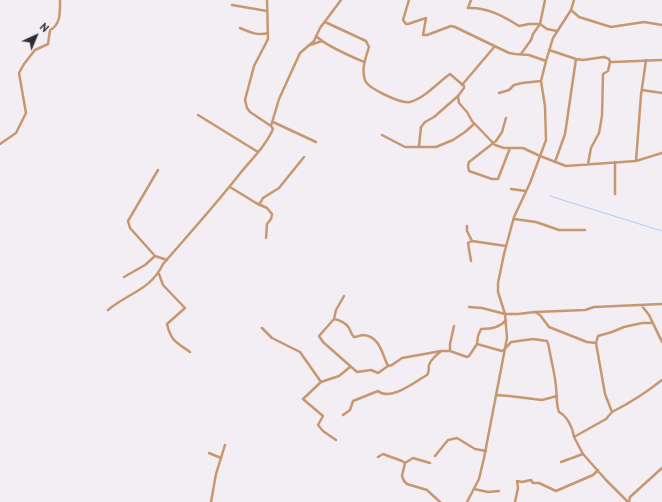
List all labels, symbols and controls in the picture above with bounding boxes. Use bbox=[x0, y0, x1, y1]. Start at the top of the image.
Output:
north arrow bbox=[16, 16, 56, 56]
text: N bbox=[37, 20, 52, 35]

